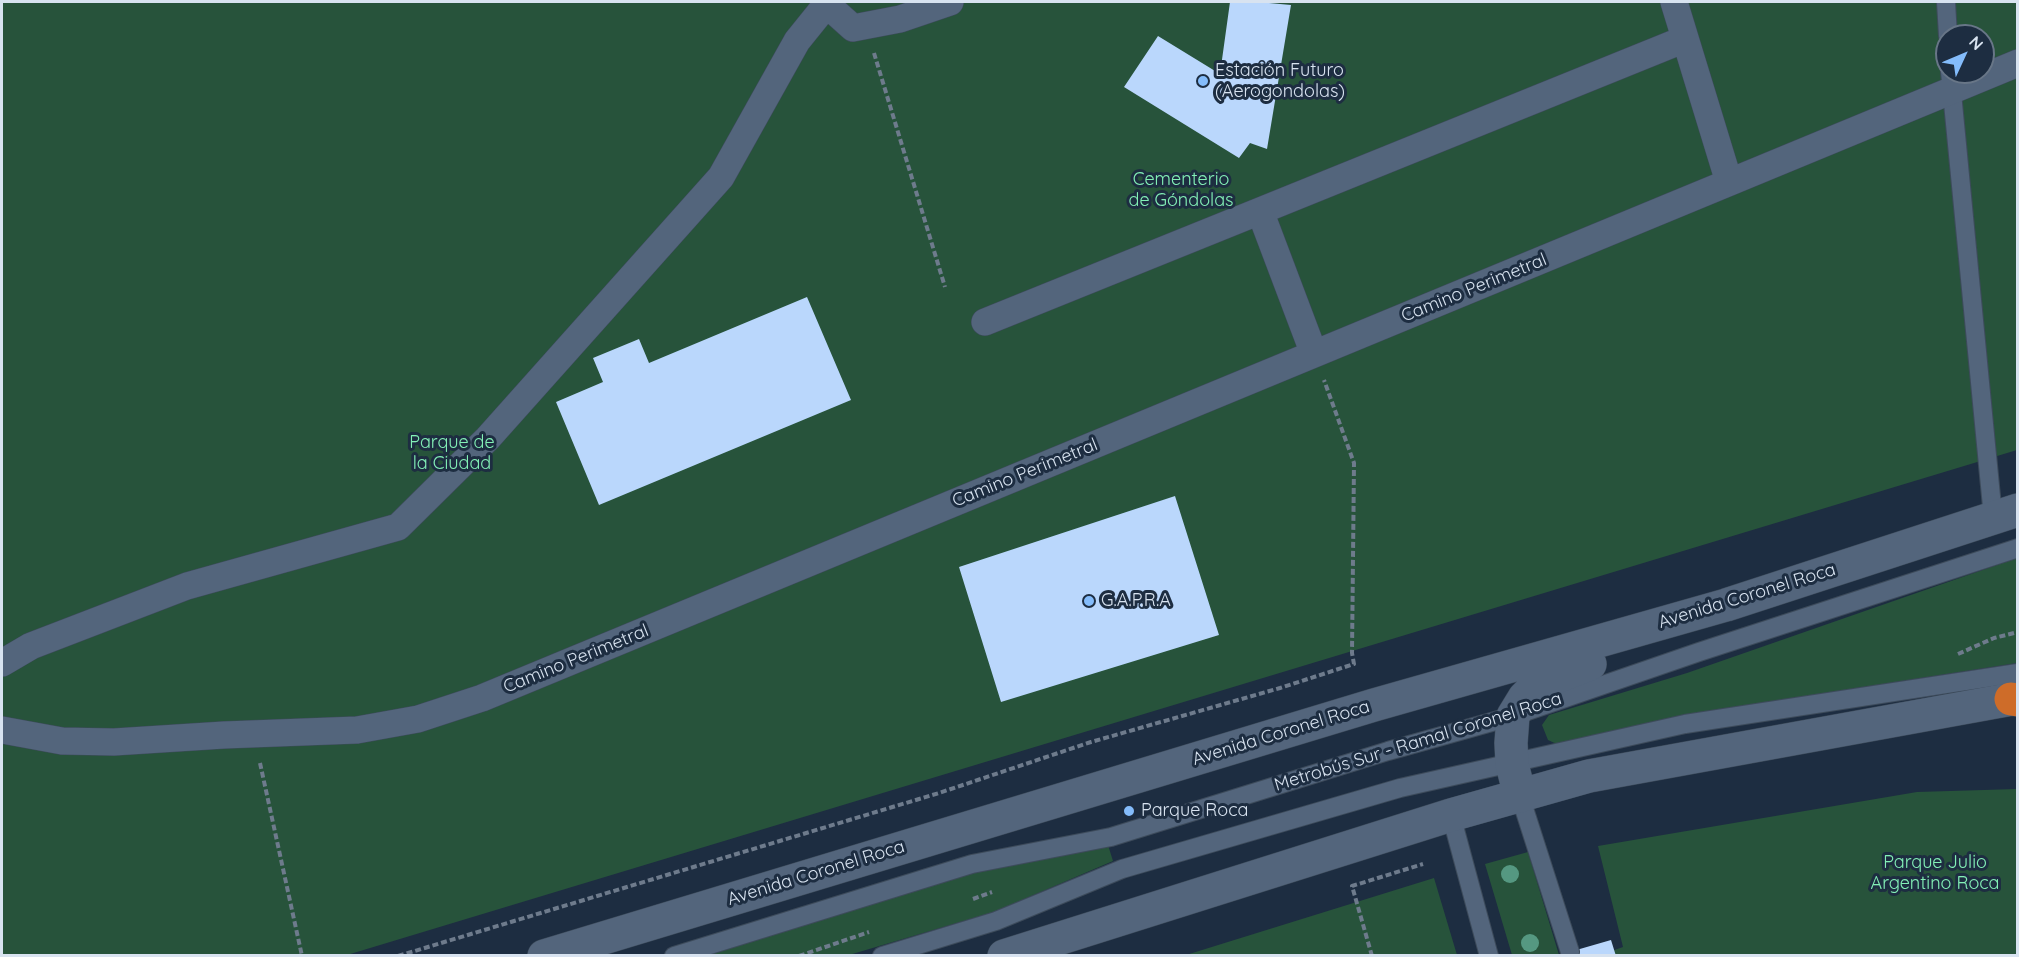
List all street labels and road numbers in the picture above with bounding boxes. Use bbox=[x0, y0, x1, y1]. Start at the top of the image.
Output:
street label: Camino Perimetral bbox=[1398, 249, 1550, 327]
street label: Camino Perimetral bbox=[949, 434, 1101, 512]
street label: Avenida Coronel Roca bbox=[1656, 559, 1838, 633]
street label: Camino Perimetral bbox=[500, 620, 652, 698]
street label: Metrobús Sur - Ramal Coronel Roca bbox=[1272, 688, 1564, 796]
street label: Avenida Coronel Roca bbox=[1190, 696, 1372, 770]
street label: Avenida Coronel Roca bbox=[725, 836, 907, 910]

